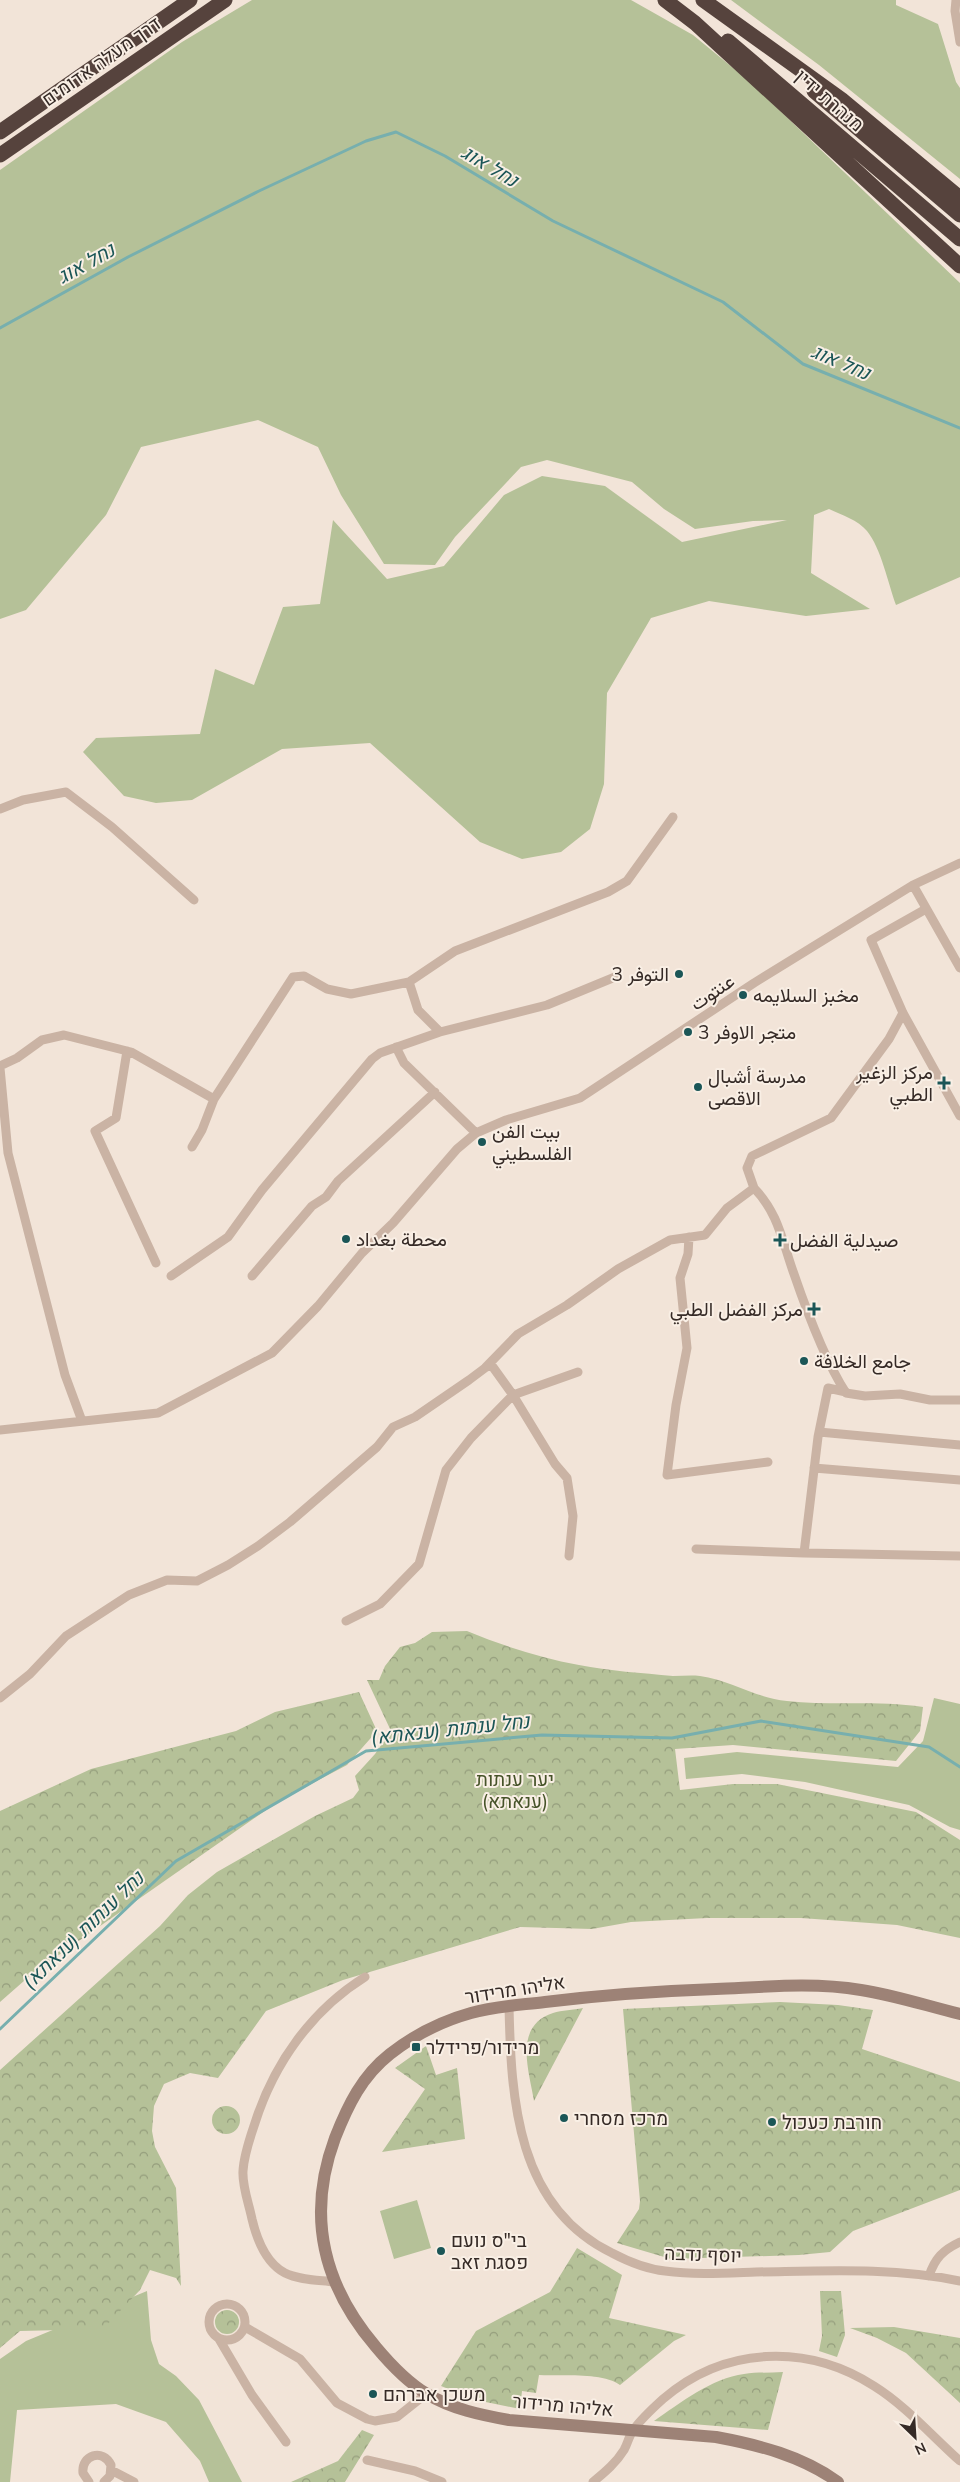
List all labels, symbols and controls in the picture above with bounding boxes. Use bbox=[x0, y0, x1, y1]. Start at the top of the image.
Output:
street label: דרך מעלה אדומים bbox=[37, 11, 165, 111]
street label: מנהרת ידין bbox=[791, 64, 869, 136]
water label: נחל אוג bbox=[458, 139, 524, 193]
water label: נחל אוג bbox=[53, 236, 120, 288]
water label: נחל אוג bbox=[808, 338, 876, 386]
place label: التوفر 3 bbox=[611, 962, 669, 986]
marker: التوفر 3 bbox=[673, 968, 685, 980]
street label: عنتوت bbox=[685, 969, 739, 1015]
place label: مخبز السلايمه bbox=[753, 983, 859, 1007]
marker: مخبز السلايمه bbox=[737, 989, 749, 1001]
place label: متجر الاوفر 3 bbox=[698, 1020, 796, 1044]
marker: متجر الاوفر 3 bbox=[682, 1026, 694, 1038]
place label: مركز الزغير الطبي bbox=[855, 1060, 933, 1110]
place label: مدرسة أشبال الاقصى bbox=[708, 1064, 806, 1110]
marker: مركز الزغير الطبي bbox=[937, 1076, 951, 1090]
marker: مدرسة أشبال الاقصى bbox=[692, 1081, 704, 1093]
place label: بيت الفن الفلسطيني bbox=[492, 1119, 572, 1169]
marker: بيت الفن الفلسطيني bbox=[476, 1136, 488, 1148]
place label: محطة بغداد bbox=[356, 1227, 447, 1251]
place label: صيدلية الفضل bbox=[790, 1228, 898, 1252]
marker: محطة بغداد bbox=[340, 1233, 352, 1245]
marker: صيدلية الفضل bbox=[774, 1234, 786, 1246]
place label: مركز الفضل الطبي bbox=[670, 1297, 803, 1325]
marker: مركز الفضل الطبي bbox=[807, 1302, 821, 1316]
place label: جامع الخلافة bbox=[814, 1349, 911, 1375]
marker: جامع الخلافة bbox=[798, 1355, 810, 1367]
water label: נחל ענתות (ענאתא) bbox=[369, 1708, 532, 1749]
park label: יער ענתות (ענאתא) bbox=[476, 1767, 554, 1813]
water label: נחל ענתות (ענאתא) bbox=[17, 1864, 150, 1994]
street label: אליהו מרידור bbox=[463, 1969, 567, 2009]
place label: מרידור/פרידלר bbox=[426, 2035, 539, 2059]
marker: מרידור/פרידלר bbox=[410, 2041, 422, 2053]
place label: מרכז מסחרי bbox=[574, 2106, 668, 2130]
place label: חורבת כעכול bbox=[782, 2110, 882, 2134]
marker: מרכז מסחרי bbox=[558, 2112, 570, 2124]
marker: חורבת כעכול bbox=[766, 2116, 778, 2128]
place label: בי"ס נועם פסגת זאב bbox=[451, 2228, 528, 2274]
street label: יוסף נדבה bbox=[664, 2241, 742, 2267]
marker: בי"ס נועם פסגת זאב bbox=[435, 2245, 447, 2257]
place label: משכן אברהם bbox=[383, 2382, 486, 2406]
marker: משכן אברהם bbox=[367, 2388, 379, 2400]
street label: אליהו מרידור bbox=[511, 2389, 615, 2421]
north arrow bbox=[890, 2412, 940, 2462]
text: N bbox=[912, 2438, 929, 2459]

